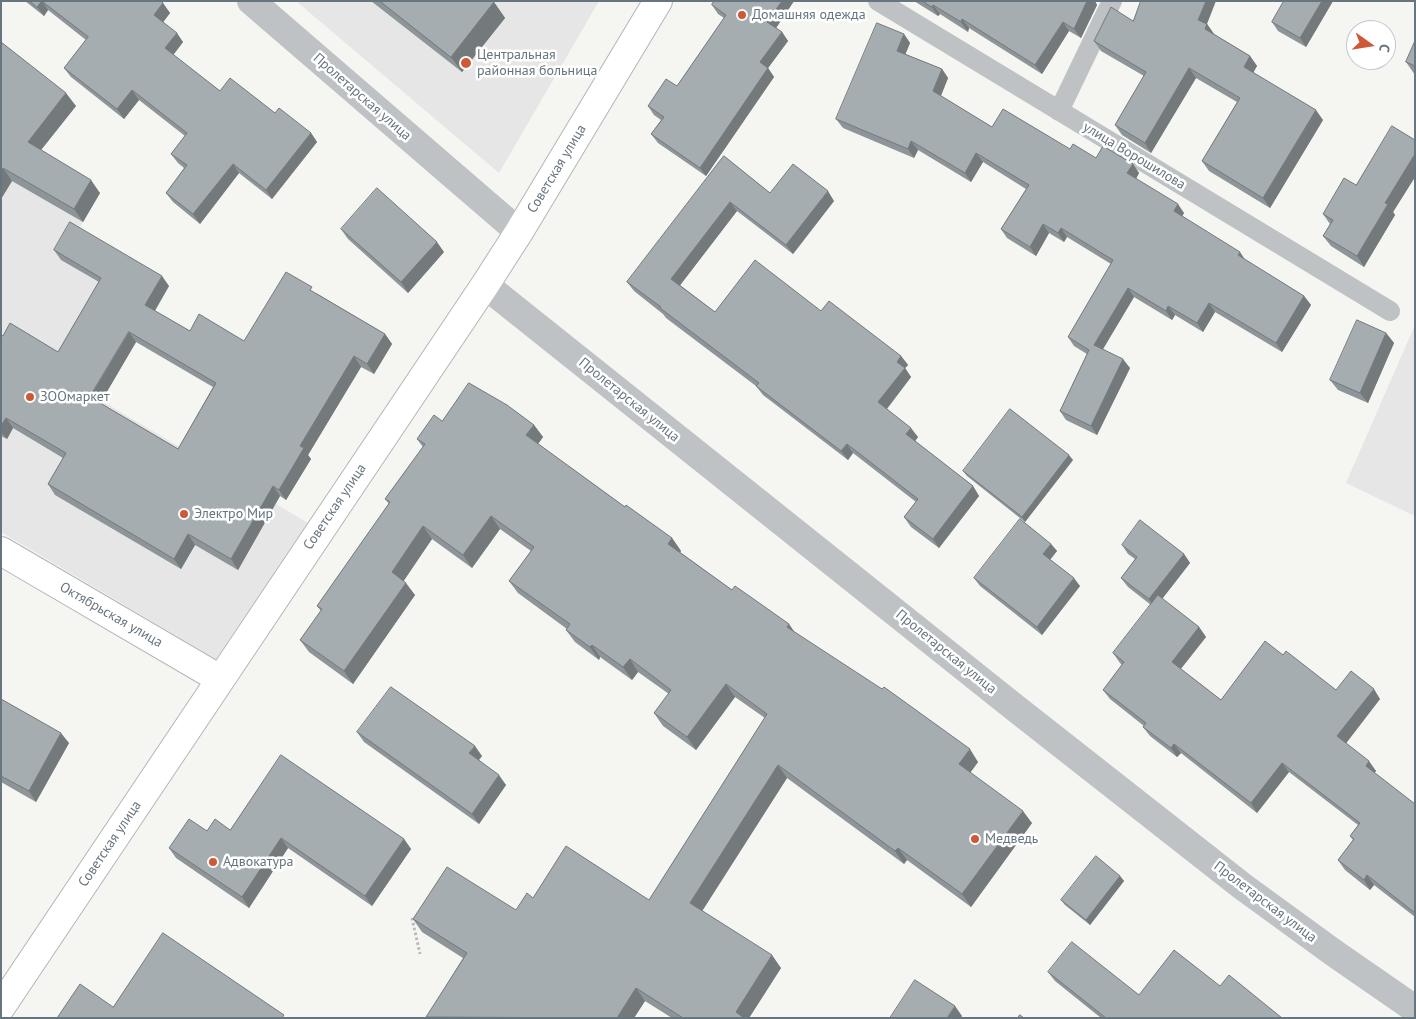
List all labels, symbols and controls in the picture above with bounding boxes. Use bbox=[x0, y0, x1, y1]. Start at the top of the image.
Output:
place label: Домашняя одежда bbox=[752, 7, 866, 23]
marker: Домашняя одежда bbox=[736, 9, 748, 21]
north arrow bbox=[1346, 20, 1396, 70]
text: С bbox=[1375, 42, 1394, 54]
place label: Центральная районная больница bbox=[477, 47, 597, 80]
street label: Пролетарская улица bbox=[310, 50, 414, 144]
marker: Центральная районная больница bbox=[459, 56, 473, 70]
street label: улица Ворошилова bbox=[1080, 119, 1188, 193]
street label: Советская улица bbox=[524, 122, 590, 216]
street label: Пролетарская улица bbox=[575, 354, 683, 446]
place label: ЗООмаркет bbox=[40, 389, 109, 405]
marker: ЗООмаркет bbox=[24, 391, 36, 403]
street label: Советская улица bbox=[300, 461, 370, 553]
place label: Электро Мир bbox=[194, 506, 273, 522]
marker: Электро Мир bbox=[178, 508, 190, 520]
street label: Октябрьская улица bbox=[57, 579, 165, 651]
street label: Пролетарская улица bbox=[892, 606, 1000, 698]
street label: Советская улица bbox=[75, 798, 145, 890]
place label: Медведь bbox=[985, 831, 1038, 847]
marker: Медведь bbox=[969, 833, 981, 845]
place label: Адвокатура bbox=[223, 854, 293, 870]
marker: Адвокатура bbox=[207, 856, 219, 868]
street label: Пролетарская улица bbox=[1210, 858, 1320, 946]

